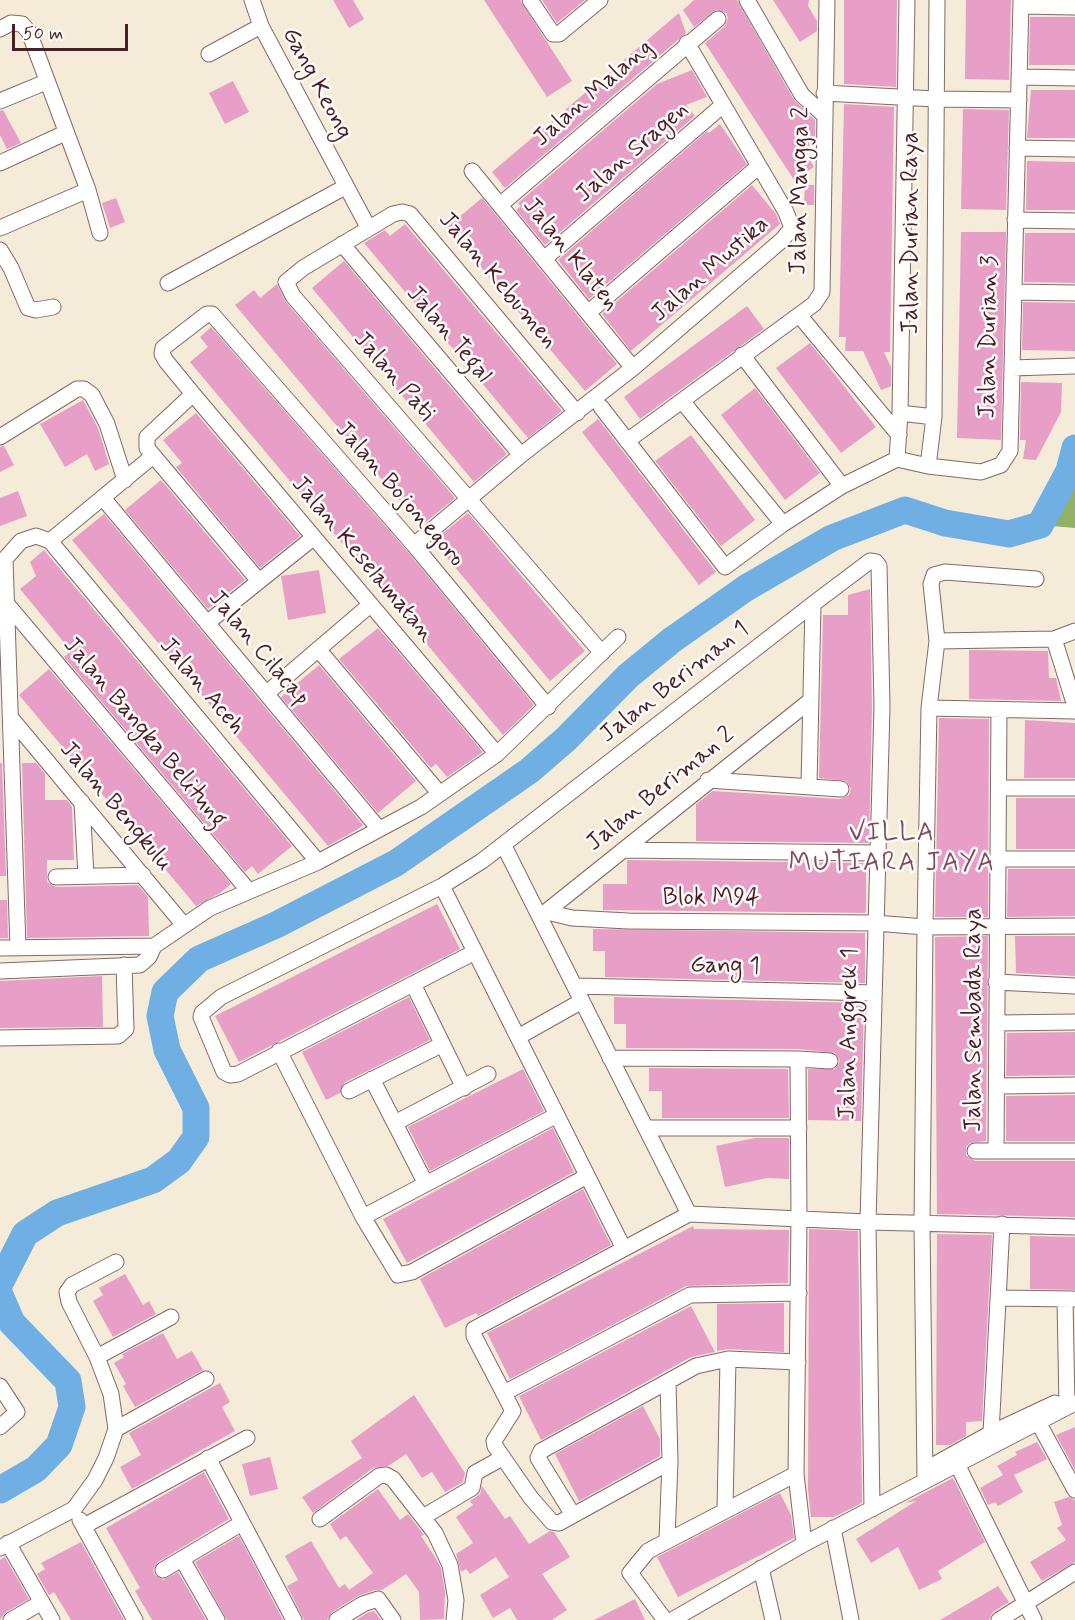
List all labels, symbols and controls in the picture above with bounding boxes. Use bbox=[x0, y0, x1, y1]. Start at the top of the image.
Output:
scale bar bbox=[15, 12, 130, 50]
text: 50 m bbox=[23, 22, 63, 46]
street label: Gang Keong bbox=[275, 23, 357, 145]
street label: Jalan Malang bbox=[528, 34, 660, 154]
street label: Jalan Sragen bbox=[571, 96, 695, 210]
street label: Jalan Mangga 2 bbox=[785, 107, 817, 275]
street label: Jalan Durian Raya bbox=[898, 132, 926, 334]
street label: Jalan Klaten bbox=[516, 193, 624, 317]
street label: Jalan Kebumen bbox=[431, 207, 563, 355]
street label: Jalan Mustika bbox=[646, 211, 776, 329]
street label: Jalan Durian 3 bbox=[974, 255, 1006, 419]
street label: Jalan Tegal bbox=[399, 280, 497, 390]
street label: Jalan Pati bbox=[346, 326, 440, 428]
street label: Jalan Bojonegoro bbox=[328, 416, 470, 574]
street label: Jalan Keselamatan bbox=[284, 471, 440, 649]
street label: Jalan Cilacap bbox=[201, 585, 315, 713]
street label: Jalan Beriman 1 bbox=[595, 616, 755, 750]
street label: Jalan Bangka Belitung bbox=[56, 632, 232, 834]
street label: Jalan Aceh bbox=[152, 633, 250, 741]
street label: Jalan Beriman 2 bbox=[581, 721, 741, 859]
street label: Jalan Bengkulu bbox=[52, 736, 178, 878]
district label: VILLA MUTIARA JAYA bbox=[787, 819, 997, 880]
street label: Blok M94 bbox=[662, 885, 760, 913]
street label: Jalan Sembada Raya bbox=[961, 908, 989, 1132]
street label: Jalan Anggrek 1 bbox=[834, 948, 866, 1120]
street label: Gang 1 bbox=[690, 952, 760, 982]

